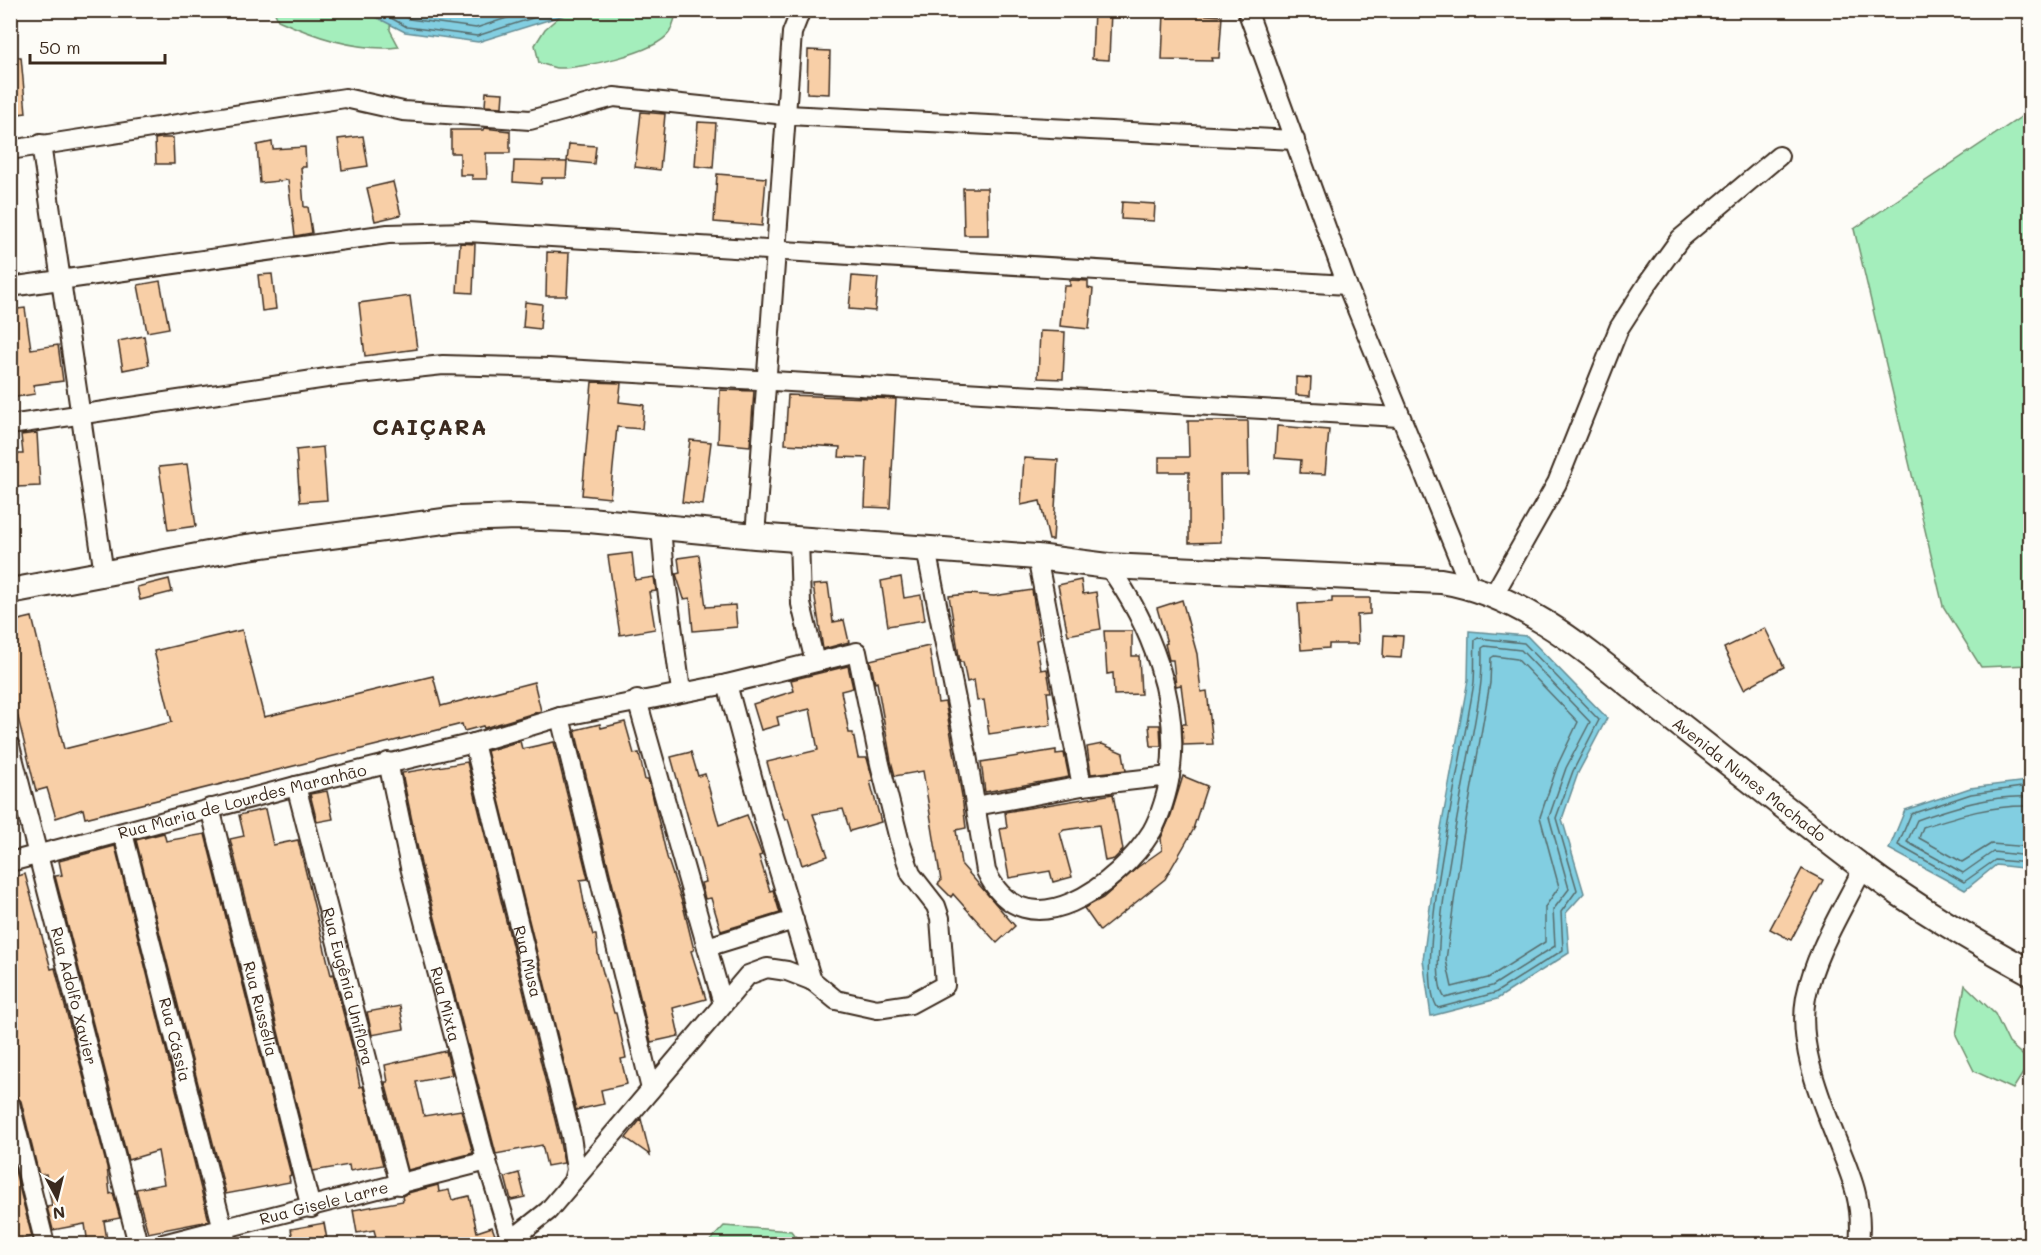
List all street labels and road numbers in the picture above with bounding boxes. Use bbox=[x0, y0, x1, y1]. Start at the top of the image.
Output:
street label: Avenida Nunes Machado bbox=[1669, 712, 1831, 846]
street label: Rua Maria de Lourdes Maranhão bbox=[115, 758, 368, 843]
street label: Rua Eugênia Uniflora bbox=[318, 905, 379, 1067]
street label: Rua Musa bbox=[509, 923, 547, 1000]
street label: Rua Adolfo Xavier bbox=[47, 925, 103, 1067]
street label: Rua Russélia bbox=[239, 959, 283, 1058]
street label: Rua Mixta bbox=[426, 964, 466, 1044]
street label: Rua Cássia bbox=[155, 995, 196, 1084]
street label: Rua Gisele Larre bbox=[257, 1176, 390, 1229]

